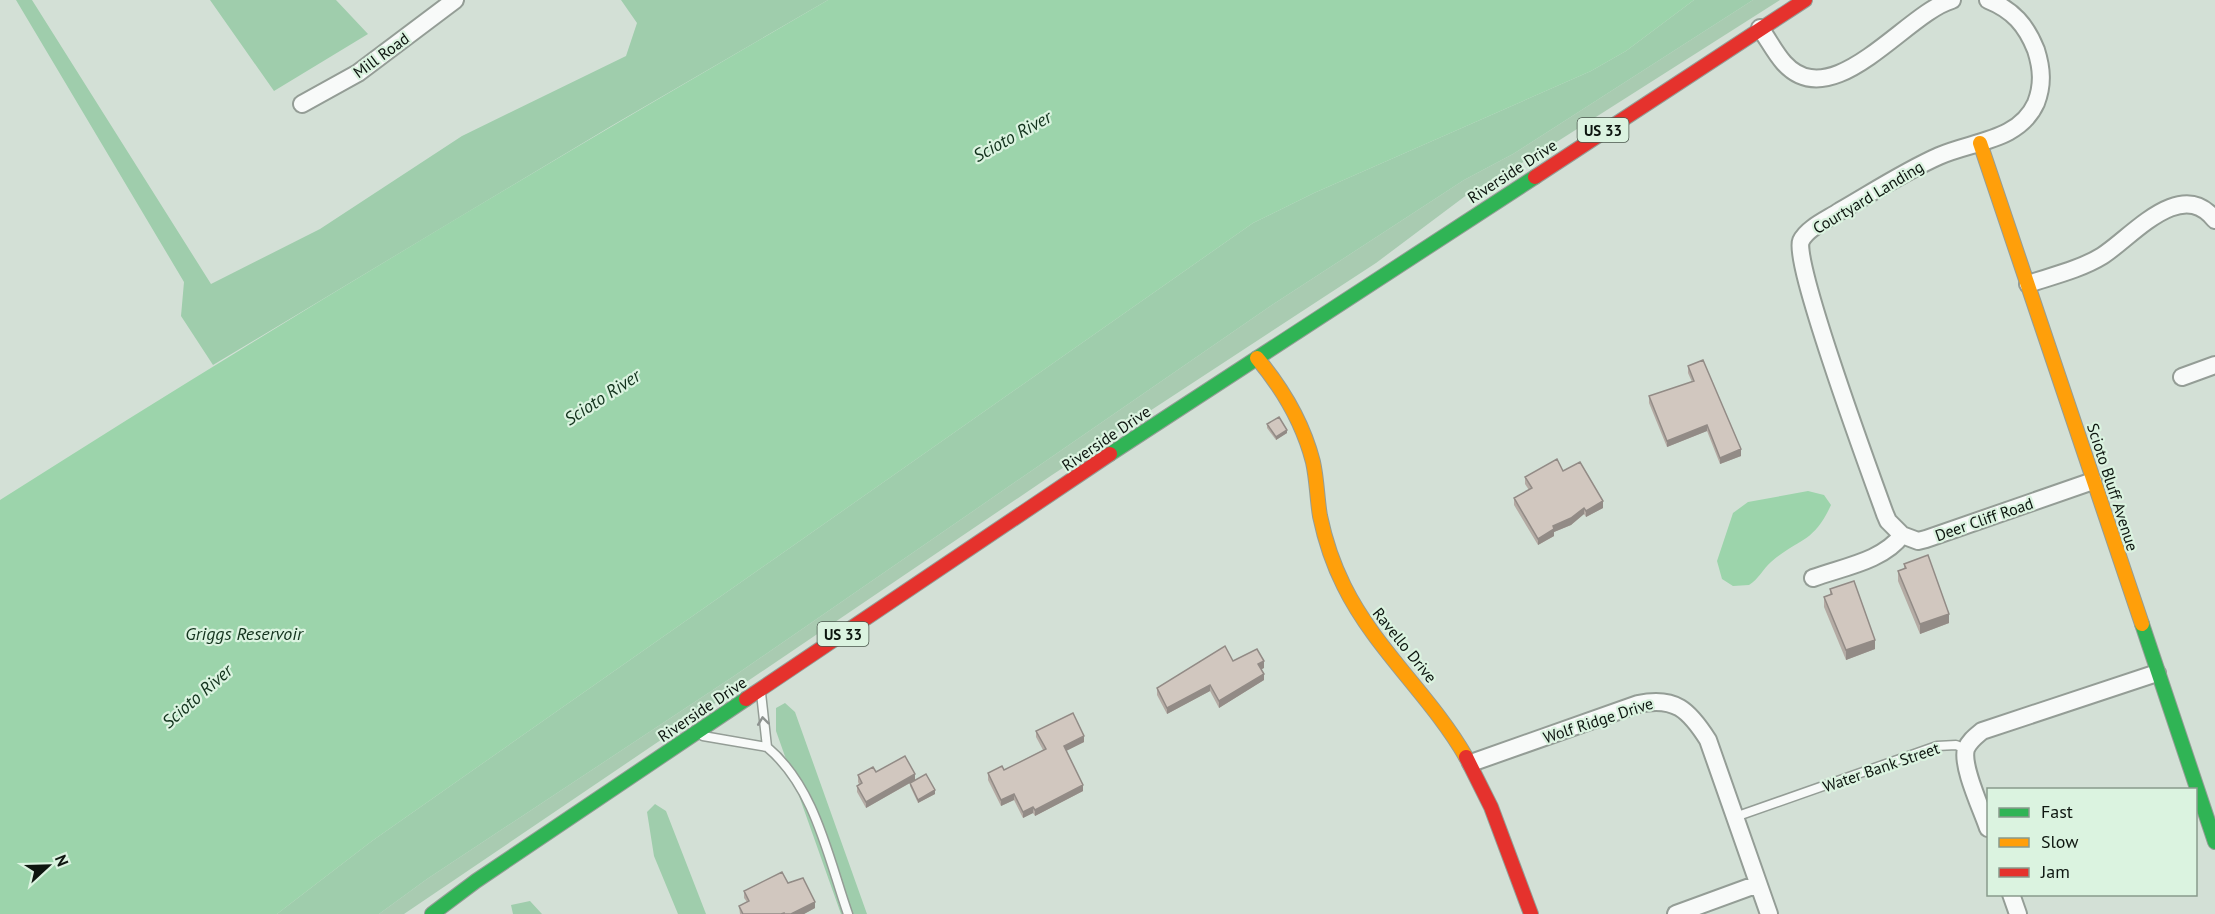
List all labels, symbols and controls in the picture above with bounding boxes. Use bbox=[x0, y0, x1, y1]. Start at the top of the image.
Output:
street label: Mill Road bbox=[349, 28, 413, 82]
water label: Scioto River bbox=[969, 105, 1056, 167]
road number: US 33 bbox=[1578, 118, 1628, 142]
street label: Riverside Drive bbox=[1463, 135, 1561, 207]
street label: Courtyard Landing bbox=[1809, 156, 1927, 238]
water label: Scioto River bbox=[560, 363, 645, 430]
street label: Riverside Drive bbox=[1058, 401, 1154, 475]
street label: Scioto Bluff Avenue bbox=[2083, 421, 2143, 553]
street label: Deer Cliff Road bbox=[1932, 493, 2036, 545]
street label: Ravello Drive bbox=[1369, 603, 1441, 687]
water label: Griggs Reservoir bbox=[185, 622, 304, 645]
road number: US 33 bbox=[818, 622, 868, 646]
water label: Scioto River bbox=[157, 658, 238, 733]
street label: Riverside Drive bbox=[654, 672, 750, 746]
street label: Wolf Ridge Drive bbox=[1540, 693, 1656, 747]
one-way arrow bbox=[758, 717, 770, 726]
street label: Water Bank Street bbox=[1820, 738, 1942, 796]
legend bbox=[1987, 788, 2197, 896]
text: Fast bbox=[2041, 800, 2073, 823]
text: Slow bbox=[2041, 830, 2079, 853]
north arrow bbox=[18, 836, 78, 896]
text: N bbox=[51, 852, 73, 869]
text: Jam bbox=[2040, 860, 2070, 883]

